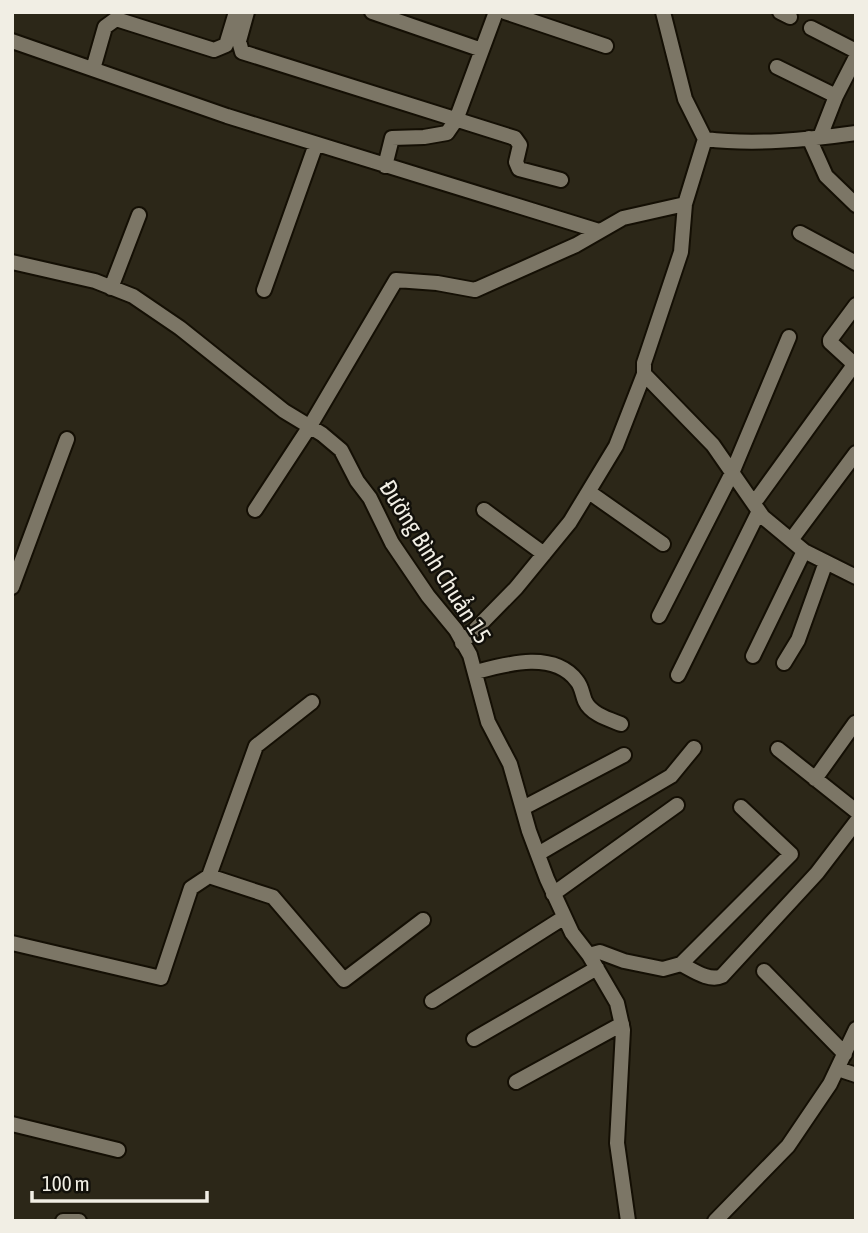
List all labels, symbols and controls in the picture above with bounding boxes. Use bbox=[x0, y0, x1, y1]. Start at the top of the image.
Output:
street label: Đường Bình Chuẩn 15 bbox=[374, 474, 498, 648]
scale bar bbox=[32, 1160, 206, 1204]
text: 100 m bbox=[42, 1171, 90, 1195]

